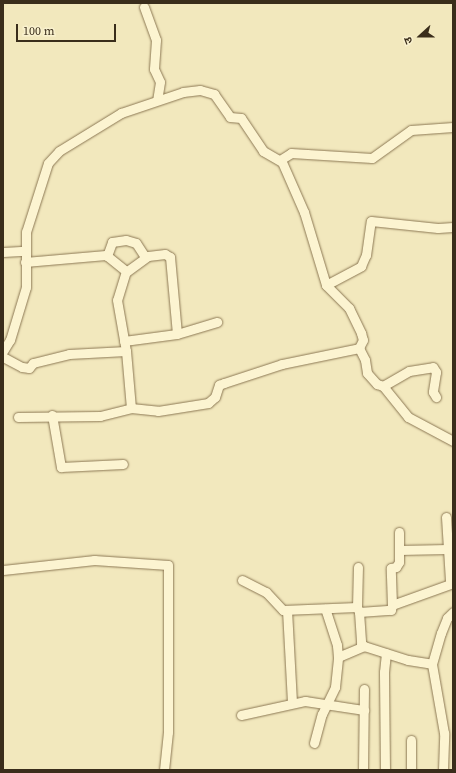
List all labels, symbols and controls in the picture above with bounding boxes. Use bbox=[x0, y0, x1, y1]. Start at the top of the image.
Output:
scale bar bbox=[18, 16, 118, 42]
north arrow bbox=[400, 16, 440, 56]
text: 100 m bbox=[23, 23, 55, 39]
text: उ bbox=[400, 35, 416, 46]

